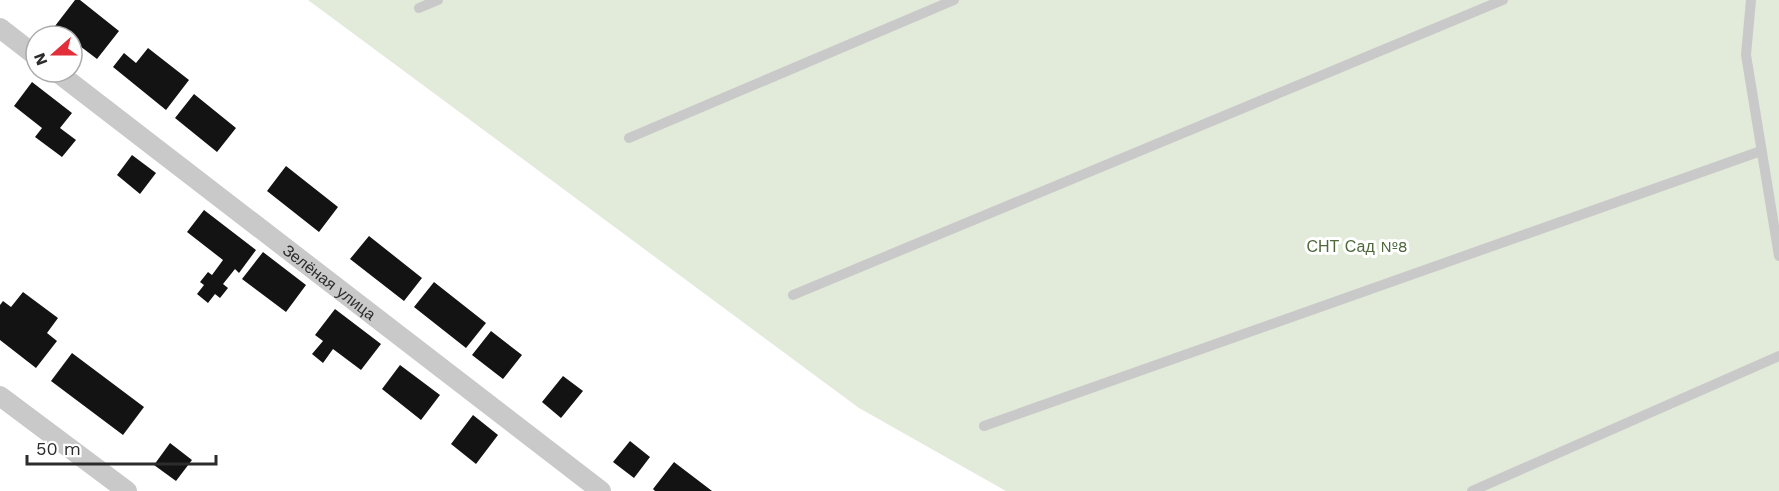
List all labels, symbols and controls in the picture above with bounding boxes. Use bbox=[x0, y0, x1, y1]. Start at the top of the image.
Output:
north arrow bbox=[24, 24, 84, 84]
text: N bbox=[29, 50, 51, 68]
park label: СНТ Сад №8 bbox=[1306, 237, 1408, 256]
street label: Зелёная улица bbox=[279, 241, 380, 324]
scale bar bbox=[27, 428, 216, 466]
text: 50 m bbox=[36, 438, 81, 459]

